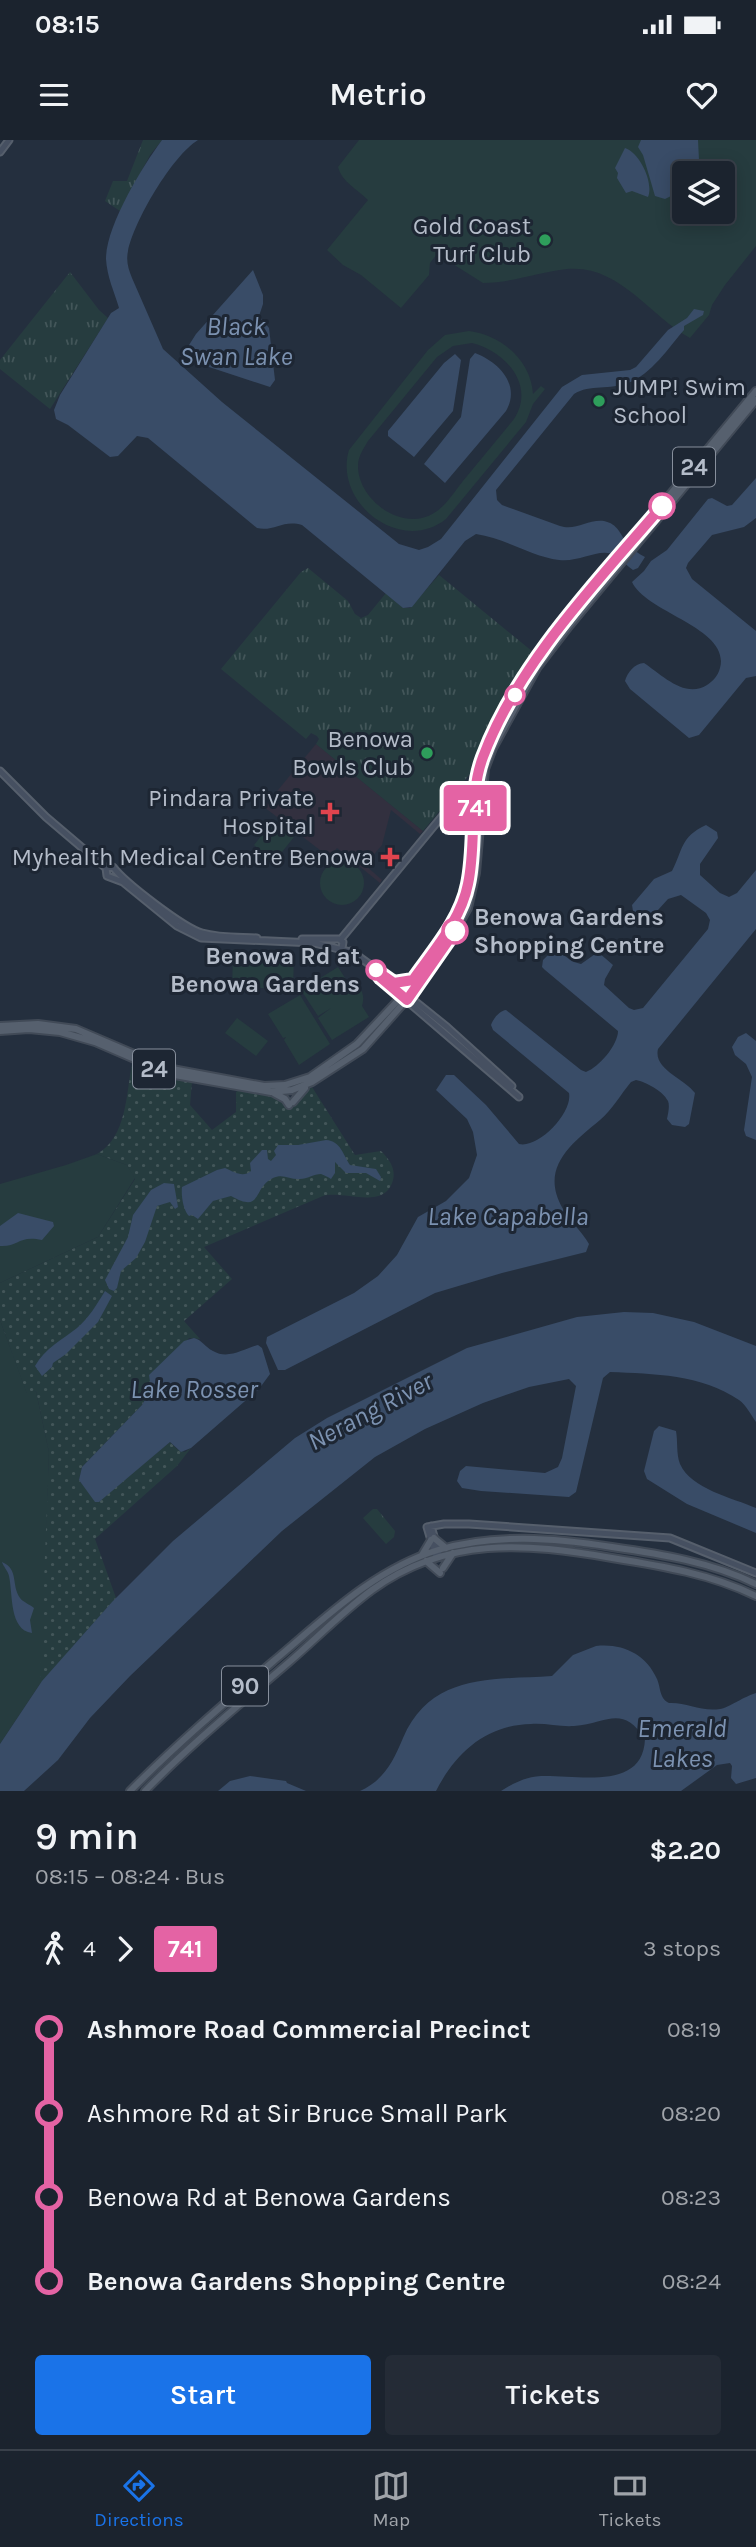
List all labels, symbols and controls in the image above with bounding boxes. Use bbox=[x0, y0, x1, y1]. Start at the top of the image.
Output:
text: 08:15 bbox=[35, 9, 100, 40]
icon: menu bbox=[35, 76, 73, 114]
text: Metrio bbox=[329, 76, 427, 113]
icon: heart bbox=[683, 76, 721, 114]
map controls bbox=[672, 161, 735, 224]
button: layers bbox=[672, 161, 735, 224]
place label: Gold Coast Turf Club bbox=[413, 212, 531, 268]
marker: Gold Coast Turf Club bbox=[537, 232, 553, 248]
water label: Black Swan Lake bbox=[179, 311, 293, 372]
place label: JUMP! Swim School bbox=[613, 373, 746, 429]
marker: JUMP! Swim School bbox=[591, 393, 607, 409]
road number: 24 bbox=[673, 448, 715, 486]
unlabelled marker bbox=[649, 493, 675, 519]
unlabelled marker bbox=[505, 685, 525, 705]
place label: Benowa Bowls Club bbox=[292, 725, 413, 781]
marker: Benowa Bowls Club bbox=[419, 745, 435, 761]
place label: Pindara Private Hospital bbox=[148, 784, 314, 840]
line badge: 741 bbox=[435, 785, 515, 831]
text: 741 bbox=[458, 794, 492, 822]
marker: Pindara Private Hospital bbox=[320, 802, 340, 822]
place label: Myhealth Medical Centre Benowa bbox=[12, 843, 374, 871]
marker: Myhealth Medical Centre Benowa bbox=[380, 847, 400, 867]
place label: Benowa Gardens Shopping Centre bbox=[474, 903, 664, 959]
marker: Benowa Gardens Shopping Centre bbox=[442, 918, 468, 944]
place label: Benowa Rd at Benowa Gardens bbox=[170, 942, 360, 998]
marker: Benowa Rd at Benowa Gardens bbox=[366, 960, 386, 980]
road number: 24 bbox=[133, 1050, 175, 1088]
water label: Lake Capabella bbox=[427, 1201, 589, 1232]
water label: Nerang River bbox=[302, 1365, 439, 1457]
water label: Lake Rosser bbox=[130, 1374, 259, 1405]
road number: 90 bbox=[222, 1666, 268, 1706]
water label: Emerald Lakes bbox=[637, 1713, 727, 1774]
text: 9 min bbox=[35, 1814, 139, 1859]
text: $2.20 bbox=[650, 1835, 721, 1866]
text: 08:15 – 08:24 · Bus bbox=[35, 1863, 225, 1890]
icon: walk bbox=[35, 1930, 73, 1968]
icon: forward bbox=[106, 1930, 144, 1968]
text: 4 bbox=[83, 1935, 96, 1962]
text: 741 bbox=[168, 1935, 203, 1963]
text: 3 stops bbox=[643, 1935, 721, 1962]
text: Ashmore Road Commercial Precinct bbox=[87, 2014, 530, 2045]
text: 08:19 bbox=[667, 2016, 721, 2043]
text: Ashmore Rd at Sir Bruce Small Park bbox=[87, 2098, 508, 2129]
text: 08:20 bbox=[661, 2100, 721, 2127]
text: Benowa Rd at Benowa Gardens bbox=[87, 2182, 451, 2213]
text: 08:23 bbox=[661, 2184, 721, 2211]
text: Benowa Gardens Shopping Centre bbox=[87, 2266, 506, 2297]
text: 08:24 bbox=[662, 2268, 721, 2295]
button: Start bbox=[35, 2355, 371, 2435]
button: Tickets bbox=[385, 2355, 721, 2435]
tab: Directions bbox=[94, 2467, 184, 2531]
tab: Map bbox=[372, 2467, 410, 2531]
tab: Tickets bbox=[599, 2467, 662, 2531]

